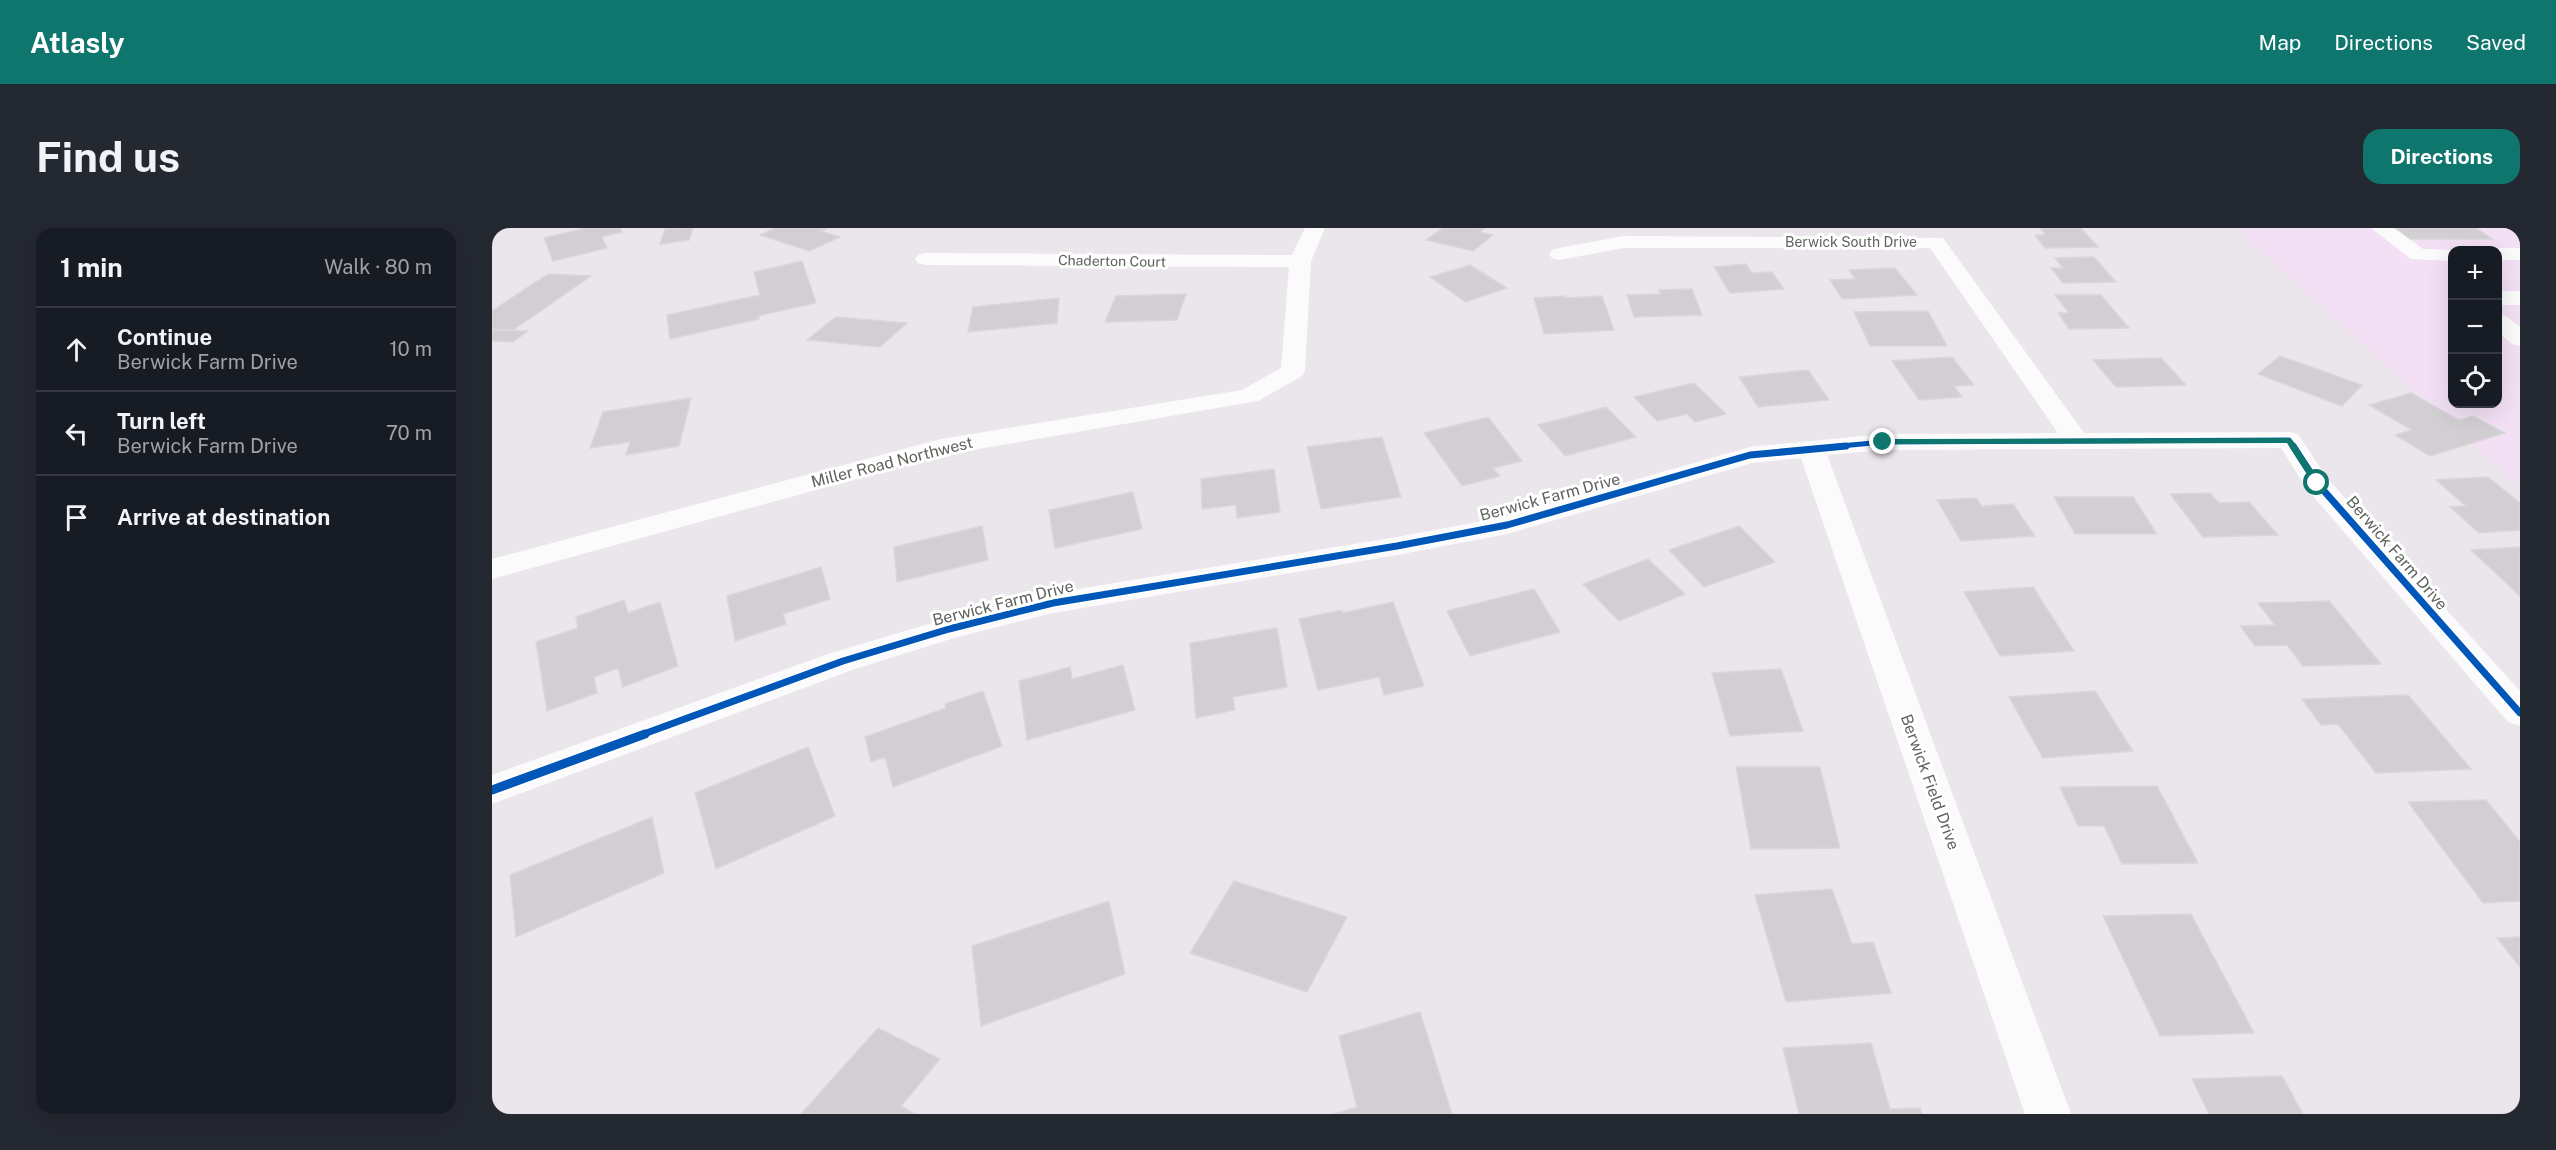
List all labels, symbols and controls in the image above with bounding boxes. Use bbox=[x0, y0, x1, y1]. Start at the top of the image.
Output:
text: Atlasly bbox=[30, 26, 124, 59]
text: Map bbox=[2259, 30, 2301, 55]
text: Directions bbox=[2334, 30, 2433, 55]
text: Saved bbox=[2466, 30, 2526, 55]
button: Directions bbox=[2363, 129, 2520, 184]
text: Find us bbox=[36, 132, 180, 181]
street label: Berwick South Drive bbox=[1785, 234, 1917, 250]
map controls bbox=[2448, 246, 2502, 408]
button: + bbox=[2448, 246, 2502, 300]
text: 1 min bbox=[60, 252, 123, 283]
street label: Chaderton Court bbox=[1058, 252, 1166, 270]
text: Walk · 80 m bbox=[324, 255, 432, 279]
button: − bbox=[2448, 300, 2502, 354]
text: Continue bbox=[117, 324, 212, 350]
icon: ahead bbox=[60, 333, 93, 366]
text: 10 m bbox=[389, 337, 432, 361]
text: Berwick Farm Drive bbox=[117, 350, 298, 374]
button: locate bbox=[2448, 354, 2502, 408]
text: Turn left bbox=[117, 408, 206, 434]
icon: left bbox=[60, 417, 93, 450]
text: 70 m bbox=[386, 421, 432, 445]
route end bbox=[1869, 428, 1895, 454]
street label: Miller Road Northwest bbox=[809, 433, 975, 491]
text: Berwick Farm Drive bbox=[117, 434, 298, 458]
street label: Berwick Farm Drive bbox=[1478, 469, 1622, 525]
route start bbox=[2303, 469, 2329, 495]
street label: Berwick Farm Drive bbox=[2342, 492, 2452, 614]
icon: arrive bbox=[60, 501, 93, 534]
text: Arrive at destination bbox=[117, 504, 330, 530]
street label: Berwick Farm Drive bbox=[931, 576, 1075, 630]
street label: Berwick Field Drive bbox=[1897, 712, 1963, 852]

